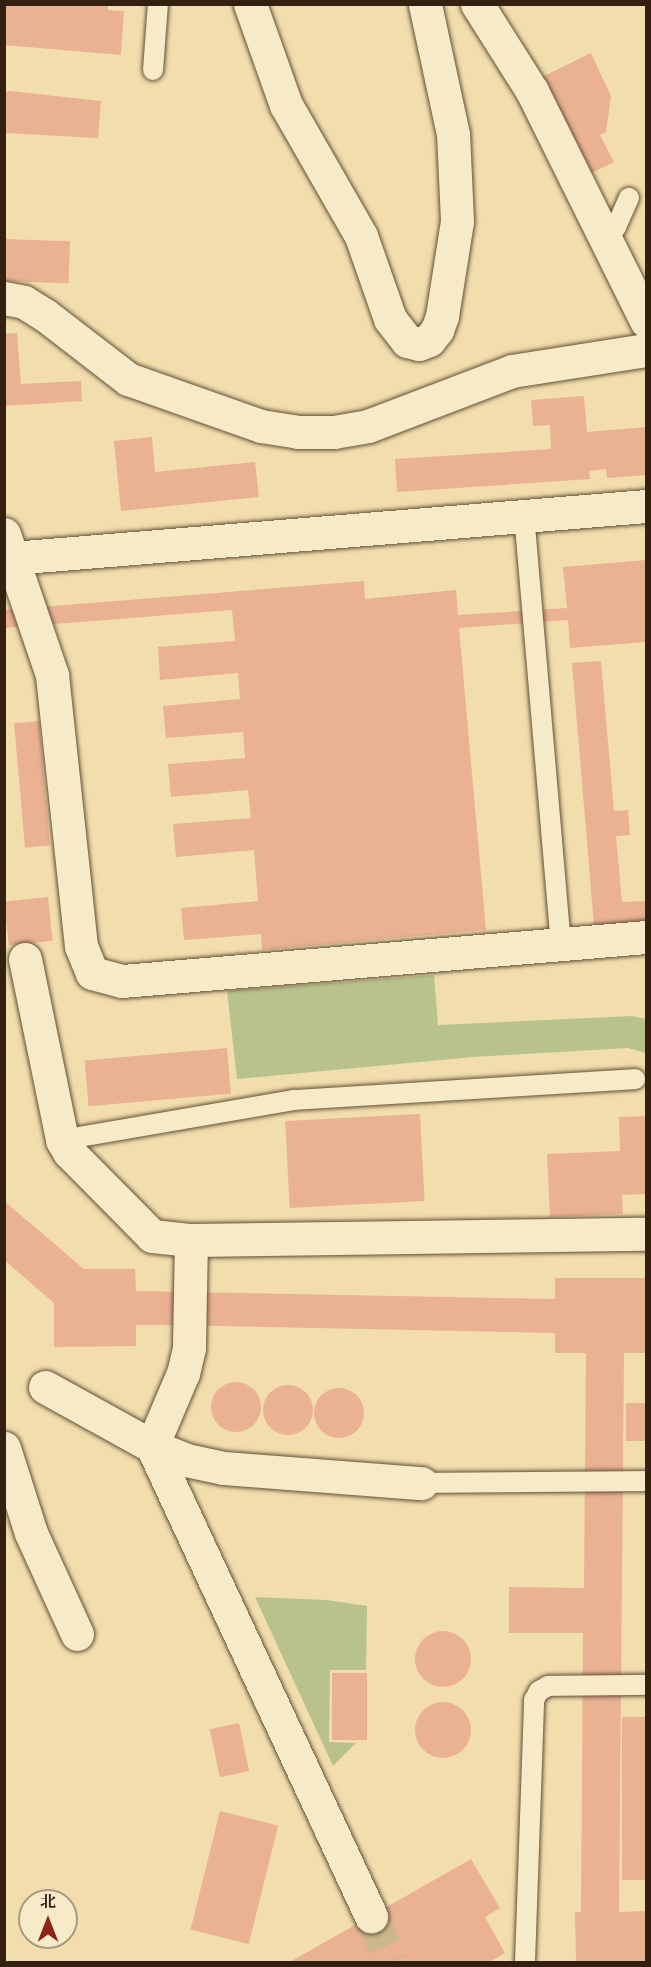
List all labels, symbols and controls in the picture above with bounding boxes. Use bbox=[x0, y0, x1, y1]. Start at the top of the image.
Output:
north arrow bbox=[18, 1889, 78, 1949]
text: 北 bbox=[40, 1893, 56, 1913]

